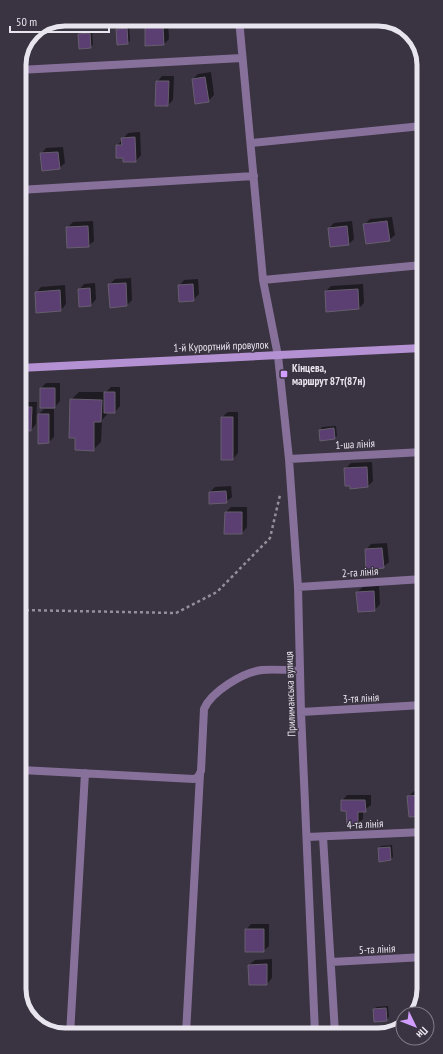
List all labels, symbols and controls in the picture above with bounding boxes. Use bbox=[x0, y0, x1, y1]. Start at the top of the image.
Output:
scale bar bbox=[10, 8, 109, 34]
text: 50 m bbox=[16, 14, 37, 29]
street label: 1-й Курортний провулок bbox=[173, 337, 270, 355]
place label: Кінцева, маршрут 87т(87н) bbox=[292, 361, 365, 388]
marker: Кінцева, маршрут 87т(87н) bbox=[279, 369, 289, 379]
street label: 1-ша лінія bbox=[335, 436, 375, 452]
street label: 2-га лінія bbox=[341, 564, 379, 580]
street label: Прилиманська вулиця bbox=[282, 651, 298, 737]
street label: 3-тя лінія bbox=[342, 690, 380, 706]
street label: 4-та лінія bbox=[346, 816, 384, 832]
street label: 5-та лінія bbox=[358, 941, 396, 957]
north arrow bbox=[395, 1006, 435, 1046]
text: Пн bbox=[413, 1024, 431, 1042]

